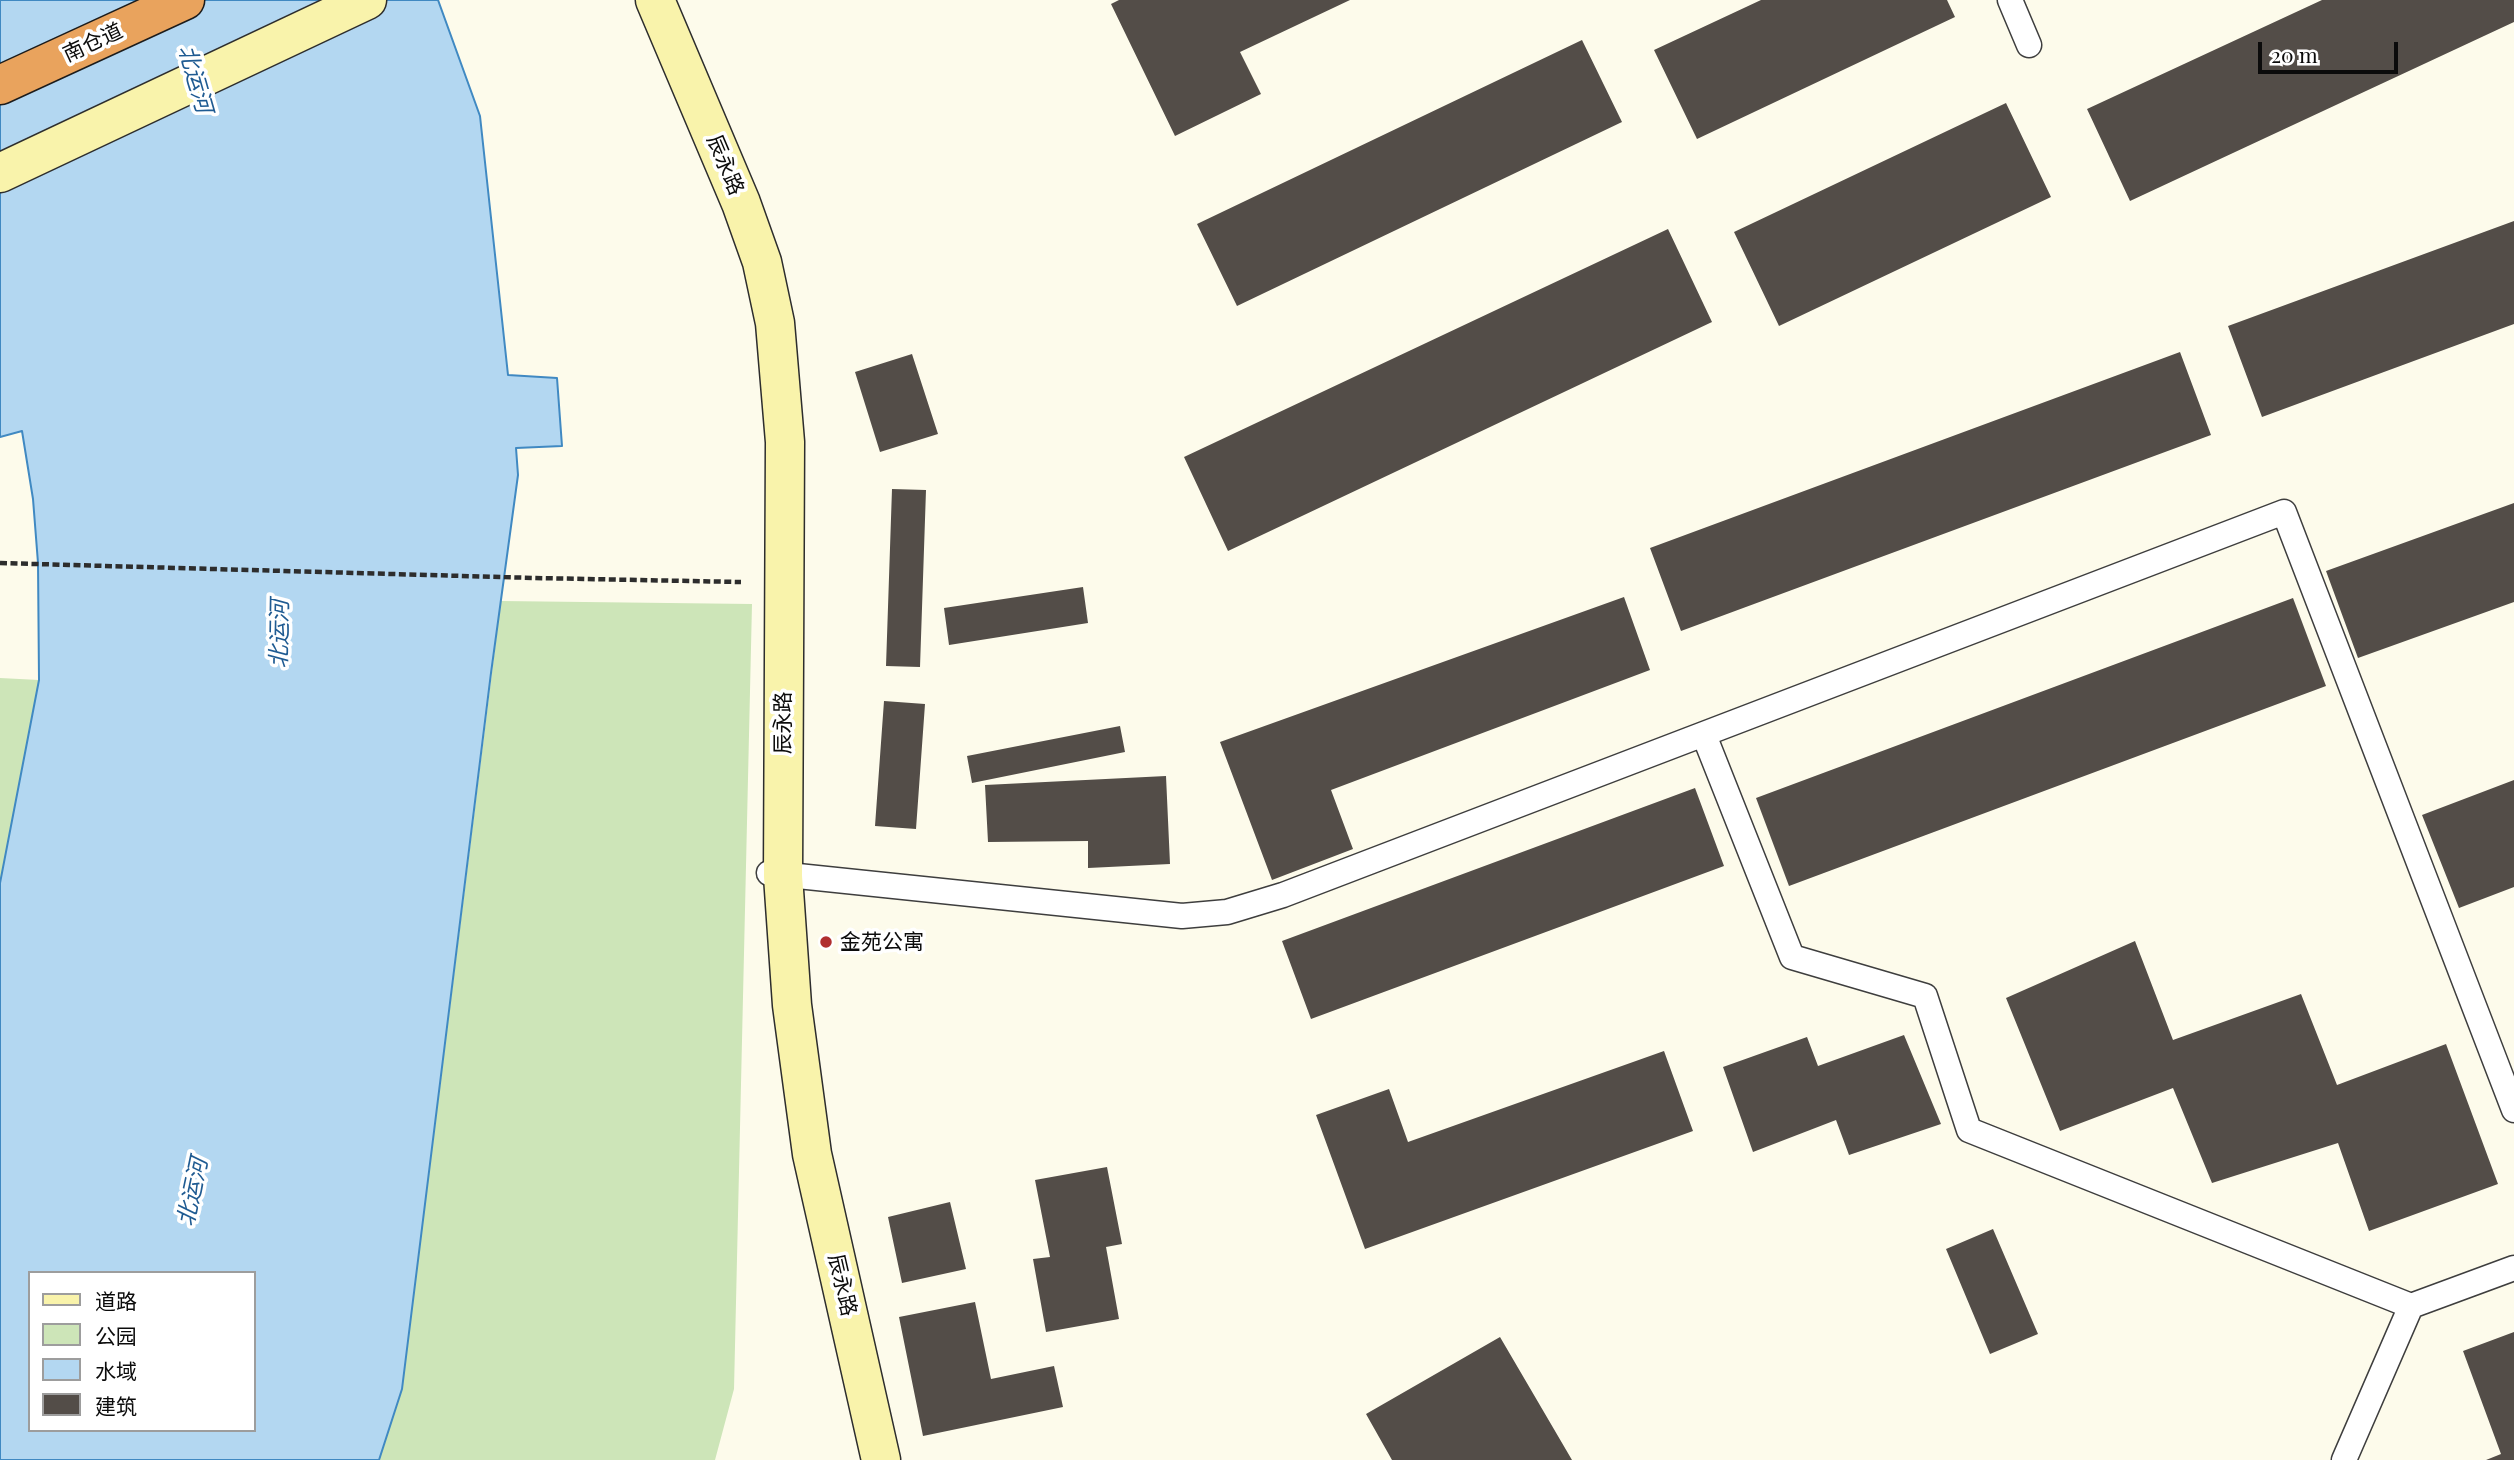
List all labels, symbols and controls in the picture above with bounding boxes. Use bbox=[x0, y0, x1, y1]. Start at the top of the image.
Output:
street label: 南仓道 bbox=[59, 18, 127, 68]
scale bar bbox=[2262, 28, 2402, 72]
text: 20 m bbox=[2271, 40, 2318, 68]
water label: 北运河 bbox=[172, 42, 218, 116]
street label: 辰永路 bbox=[701, 131, 749, 199]
water label: 北运河 bbox=[266, 599, 294, 669]
street label: 辰永路 bbox=[770, 692, 796, 754]
place label: 金苑公寓 bbox=[840, 929, 924, 955]
marker: 金苑公寓 bbox=[818, 934, 834, 950]
water label: 北运河 bbox=[172, 1155, 214, 1229]
street label: 辰永路 bbox=[823, 1251, 861, 1319]
legend bbox=[28, 1271, 256, 1432]
text: 道路 bbox=[95, 1286, 137, 1314]
text: 公园 bbox=[95, 1321, 137, 1349]
text: 水域 bbox=[95, 1356, 137, 1384]
text: 建筑 bbox=[95, 1391, 137, 1419]

